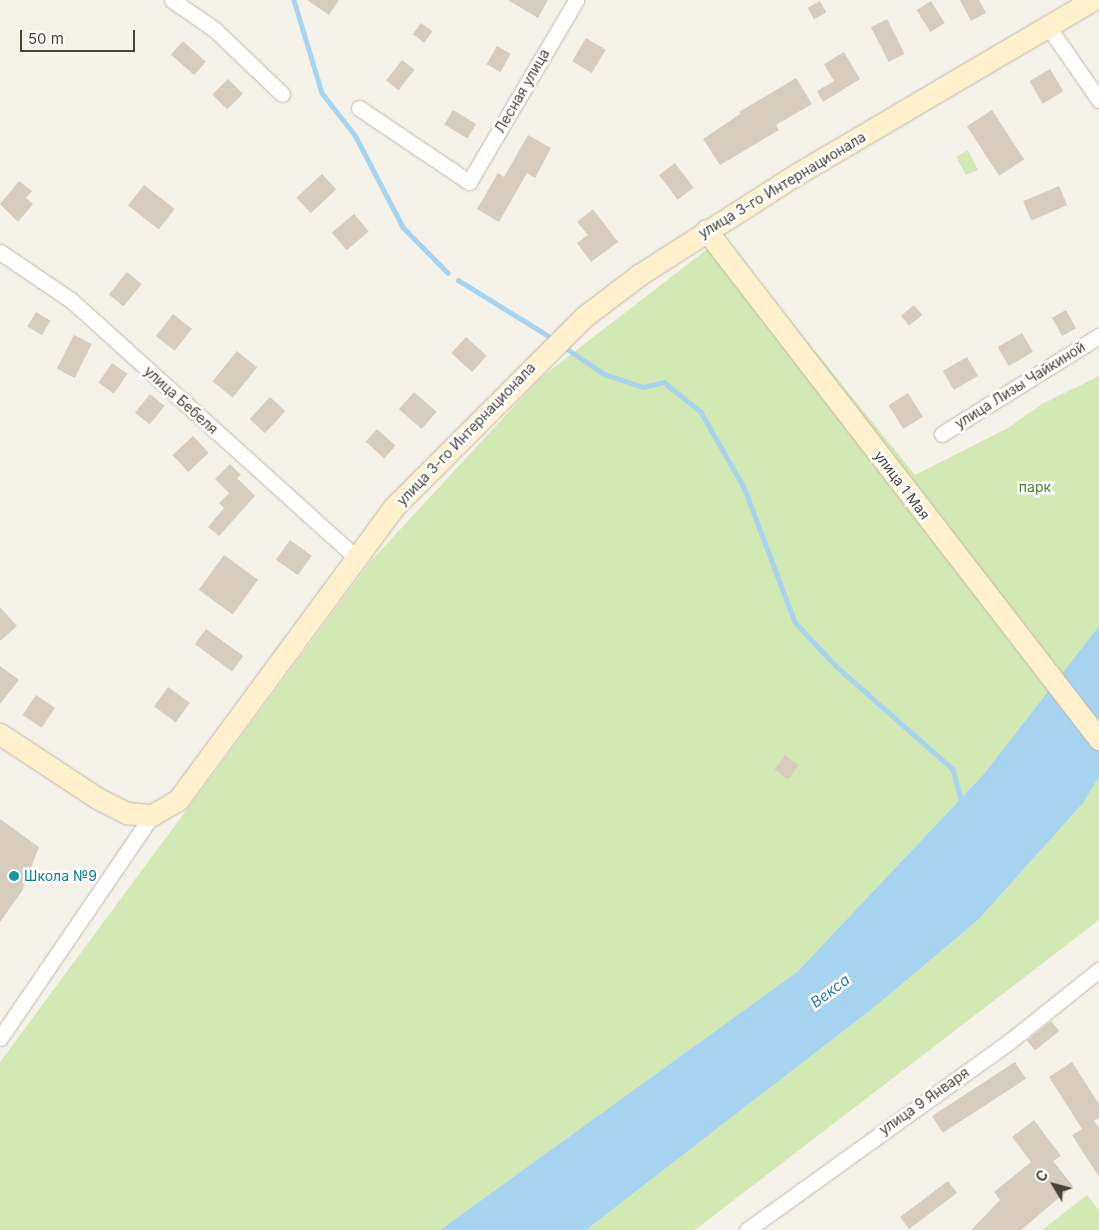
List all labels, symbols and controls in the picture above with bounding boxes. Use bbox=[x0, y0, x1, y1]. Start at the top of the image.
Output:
scale bar bbox=[22, 20, 138, 52]
text: 50 m bbox=[28, 29, 64, 48]
street label: Лесная улица bbox=[491, 46, 553, 136]
street label: улица 3-го Интернационала bbox=[695, 128, 869, 242]
street label: улица Лизы Чайкиной bbox=[952, 338, 1088, 432]
street label: улица 3-го Интернационала bbox=[393, 359, 539, 509]
street label: улица Бебеля bbox=[141, 363, 221, 437]
street label: улица 1 Мая bbox=[871, 447, 933, 523]
park label: парк bbox=[1019, 479, 1051, 495]
place label: Школа №9 bbox=[24, 868, 97, 884]
marker: Школа №9 bbox=[8, 870, 20, 882]
water label: Векса bbox=[807, 971, 853, 1011]
street label: улица 9 Января bbox=[876, 1064, 972, 1138]
north arrow bbox=[1029, 1160, 1079, 1210]
text: С bbox=[1032, 1166, 1052, 1185]

